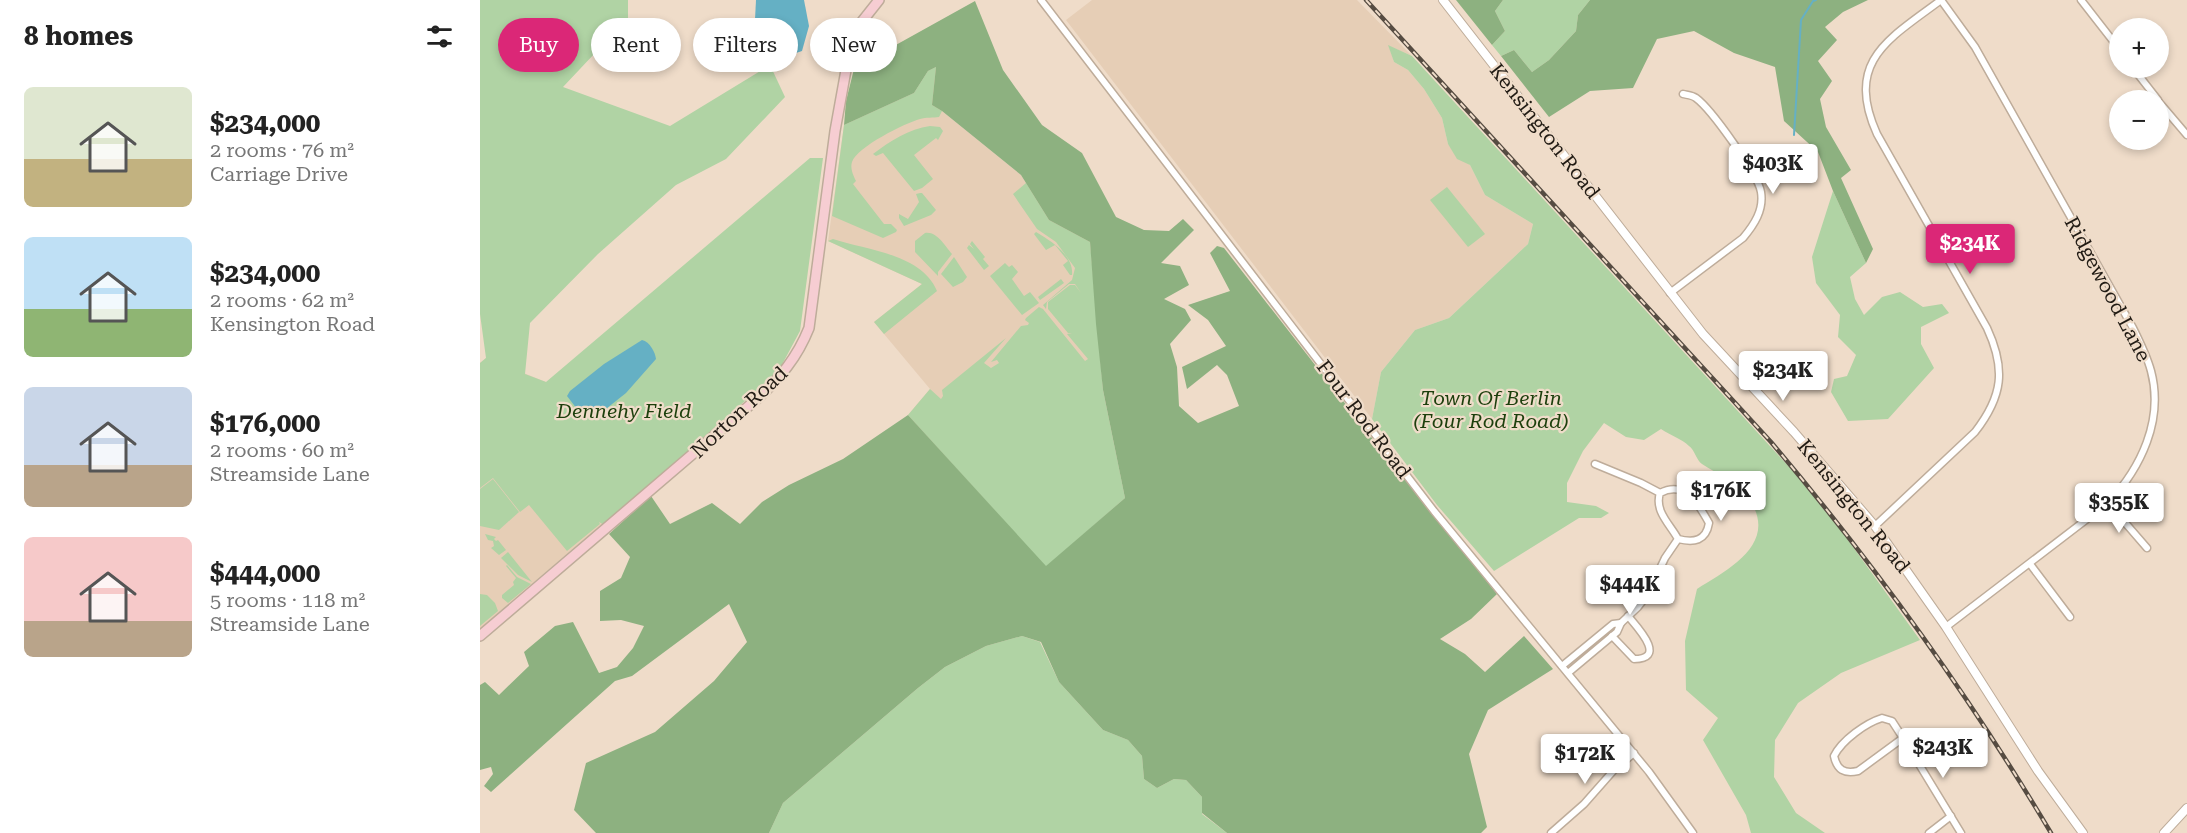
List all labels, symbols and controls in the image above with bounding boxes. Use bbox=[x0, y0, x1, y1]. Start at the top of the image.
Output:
chip: Buy bbox=[498, 18, 579, 72]
chip: Rent bbox=[591, 18, 681, 72]
chip: Filters bbox=[693, 18, 798, 72]
chip: New bbox=[810, 18, 897, 72]
map controls bbox=[2109, 18, 2169, 150]
button: + bbox=[2109, 18, 2169, 78]
icon: filters bbox=[423, 20, 456, 53]
text: 8 homes bbox=[24, 21, 133, 51]
street label: Kensington Road bbox=[1485, 59, 1605, 204]
button: − bbox=[2109, 90, 2169, 150]
text: $234,000 bbox=[210, 108, 320, 138]
icon: home bbox=[72, 111, 144, 183]
text: 2 rooms · 76 m² bbox=[210, 138, 354, 162]
pin: $403K bbox=[1731, 144, 1815, 195]
text: $403K bbox=[1743, 151, 1803, 175]
text: Carriage Drive bbox=[210, 162, 348, 186]
street label: Ridgewood Lane bbox=[2060, 212, 2156, 366]
pin: $234K bbox=[1928, 224, 2012, 275]
text: $234K bbox=[1940, 231, 2000, 255]
text: $234,000 bbox=[210, 258, 320, 288]
icon: home bbox=[72, 261, 144, 333]
text: 2 rooms · 62 m² bbox=[210, 288, 354, 312]
text: Kensington Road bbox=[210, 312, 375, 336]
pin: $234K bbox=[1741, 351, 1825, 402]
street label: Four Rod Road bbox=[1312, 355, 1416, 483]
text: $234K bbox=[1753, 358, 1813, 382]
street label: Norton Road bbox=[686, 361, 792, 463]
park label: Town Of Berlin (Four Rod Road) bbox=[1413, 386, 1569, 433]
park label: Dennehy Field bbox=[556, 399, 691, 423]
text: $176,000 bbox=[210, 408, 320, 438]
icon: home bbox=[72, 411, 144, 483]
street label: Kensington Road bbox=[1793, 434, 1915, 578]
text: 2 rooms · 60 m² bbox=[210, 438, 354, 462]
text: Streamside Lane bbox=[210, 462, 370, 486]
pin: $176K bbox=[1679, 471, 1763, 522]
text: $176K bbox=[1691, 478, 1751, 502]
pin: $355K bbox=[2077, 483, 2161, 534]
text: $355K bbox=[2089, 490, 2149, 514]
text: $444,000 bbox=[210, 558, 320, 588]
icon: home bbox=[72, 561, 144, 633]
pin: $444K bbox=[1588, 565, 1672, 616]
text: $444K bbox=[1600, 572, 1660, 596]
text: 5 rooms · 118 m² bbox=[210, 588, 365, 612]
text: Streamside Lane bbox=[210, 612, 370, 636]
pin: $243K bbox=[1901, 728, 1985, 779]
pin: $172K bbox=[1543, 734, 1627, 785]
text: $243K bbox=[1913, 735, 1973, 759]
text: $172K bbox=[1555, 741, 1615, 765]

